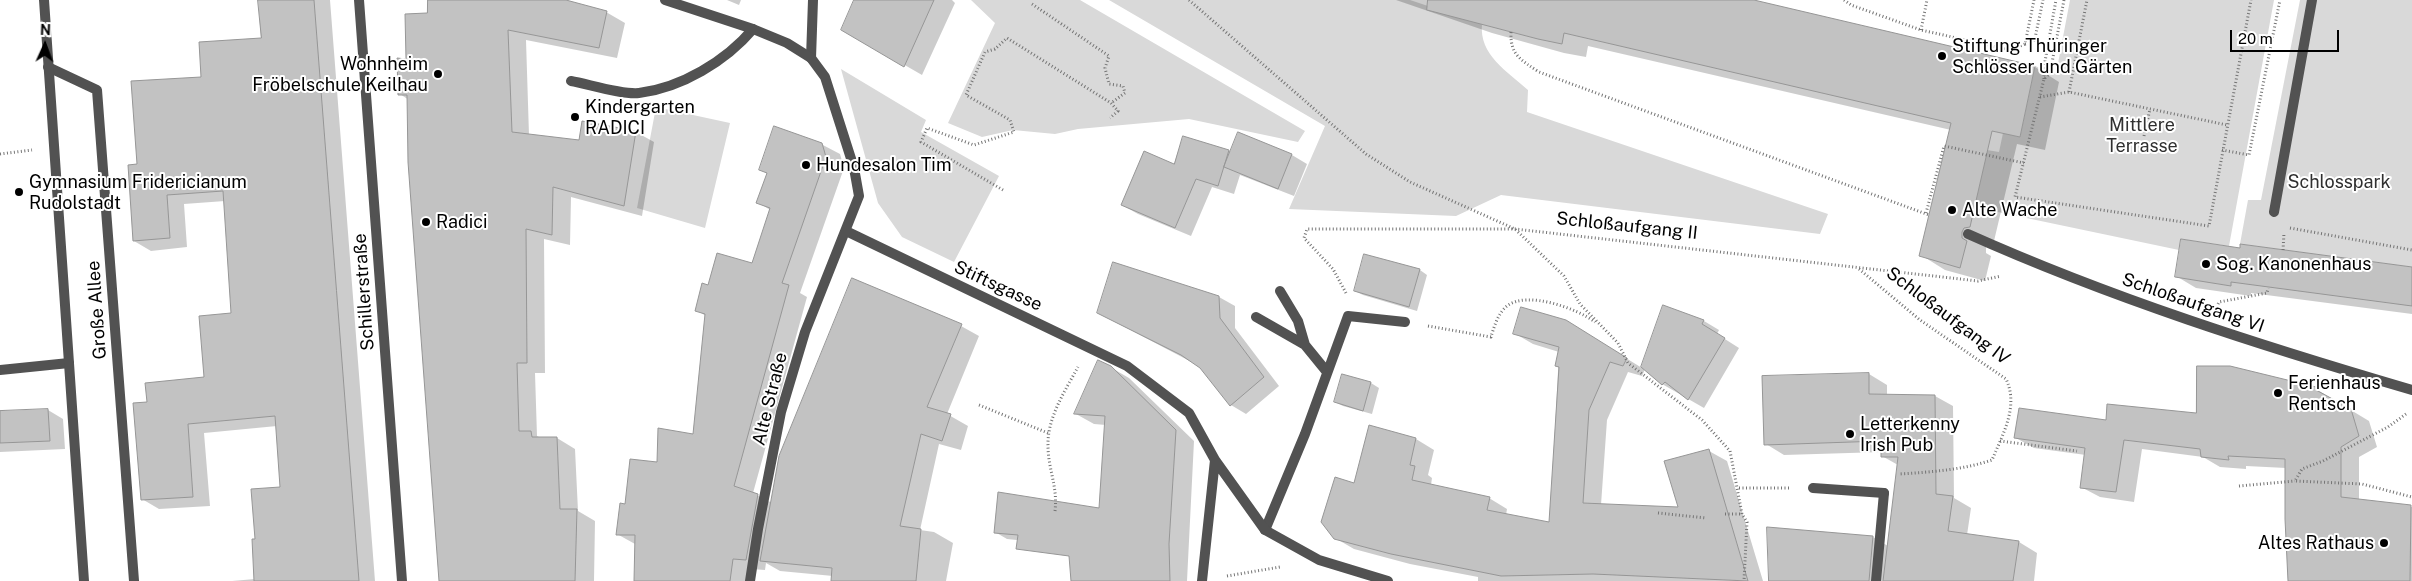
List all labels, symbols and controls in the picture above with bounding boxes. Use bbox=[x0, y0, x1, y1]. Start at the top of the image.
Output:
north arrow bbox=[20, 20, 70, 70]
scale bar bbox=[2232, 20, 2341, 52]
text: N bbox=[40, 22, 51, 38]
text: 20 m bbox=[2238, 30, 2273, 47]
place label: Stiftung Thüringer Schlösser und Gärten bbox=[1952, 35, 2132, 78]
marker: Stiftung Thüringer Schlösser und Gärten bbox=[1936, 50, 1948, 62]
place label: Wohnheim Fröbelschule Keilhau bbox=[252, 53, 428, 96]
marker: Wohnheim Fröbelschule Keilhau bbox=[432, 68, 444, 80]
place label: Kindergarten RADICI bbox=[585, 96, 695, 138]
marker: Kindergarten RADICI bbox=[569, 111, 581, 123]
park label: Mittlere Terrasse bbox=[2106, 114, 2178, 156]
place label: Hundesalon Tim bbox=[816, 154, 951, 176]
marker: Hundesalon Tim bbox=[800, 159, 812, 171]
place label: Gymnasium Fridericianum Rudolstadt bbox=[29, 171, 247, 213]
park label: Schlosspark bbox=[2287, 171, 2391, 193]
marker: Gymnasium Fridericianum Rudolstadt bbox=[13, 186, 25, 198]
place label: Alte Wache bbox=[1962, 199, 2057, 221]
marker: Alte Wache bbox=[1946, 204, 1958, 216]
street label: Schloßaufgang II bbox=[1555, 208, 1699, 244]
place label: Radici bbox=[436, 211, 487, 233]
marker: Radici bbox=[420, 216, 432, 228]
street label: Schillerstraße bbox=[349, 233, 379, 351]
place label: Sog. Kanonenhaus bbox=[2216, 253, 2371, 275]
street label: Stiftsgasse bbox=[950, 256, 1046, 316]
marker: Sog. Kanonenhaus bbox=[2200, 258, 2212, 270]
street label: Große Allee bbox=[83, 260, 111, 360]
street label: Schloßaufgang IV bbox=[1882, 262, 2014, 370]
street label: Schloßaufgang VI bbox=[2119, 268, 2267, 338]
street label: Alte Straße bbox=[748, 350, 792, 448]
place label: Ferienhaus Rentsch bbox=[2288, 372, 2381, 414]
marker: Ferienhaus Rentsch bbox=[2272, 387, 2284, 399]
place label: Letterkenny Irish Pub bbox=[1860, 413, 1960, 456]
marker: Letterkenny Irish Pub bbox=[1844, 428, 1856, 440]
place label: Altes Rathaus bbox=[2258, 532, 2374, 554]
marker: Altes Rathaus bbox=[2378, 537, 2390, 549]

